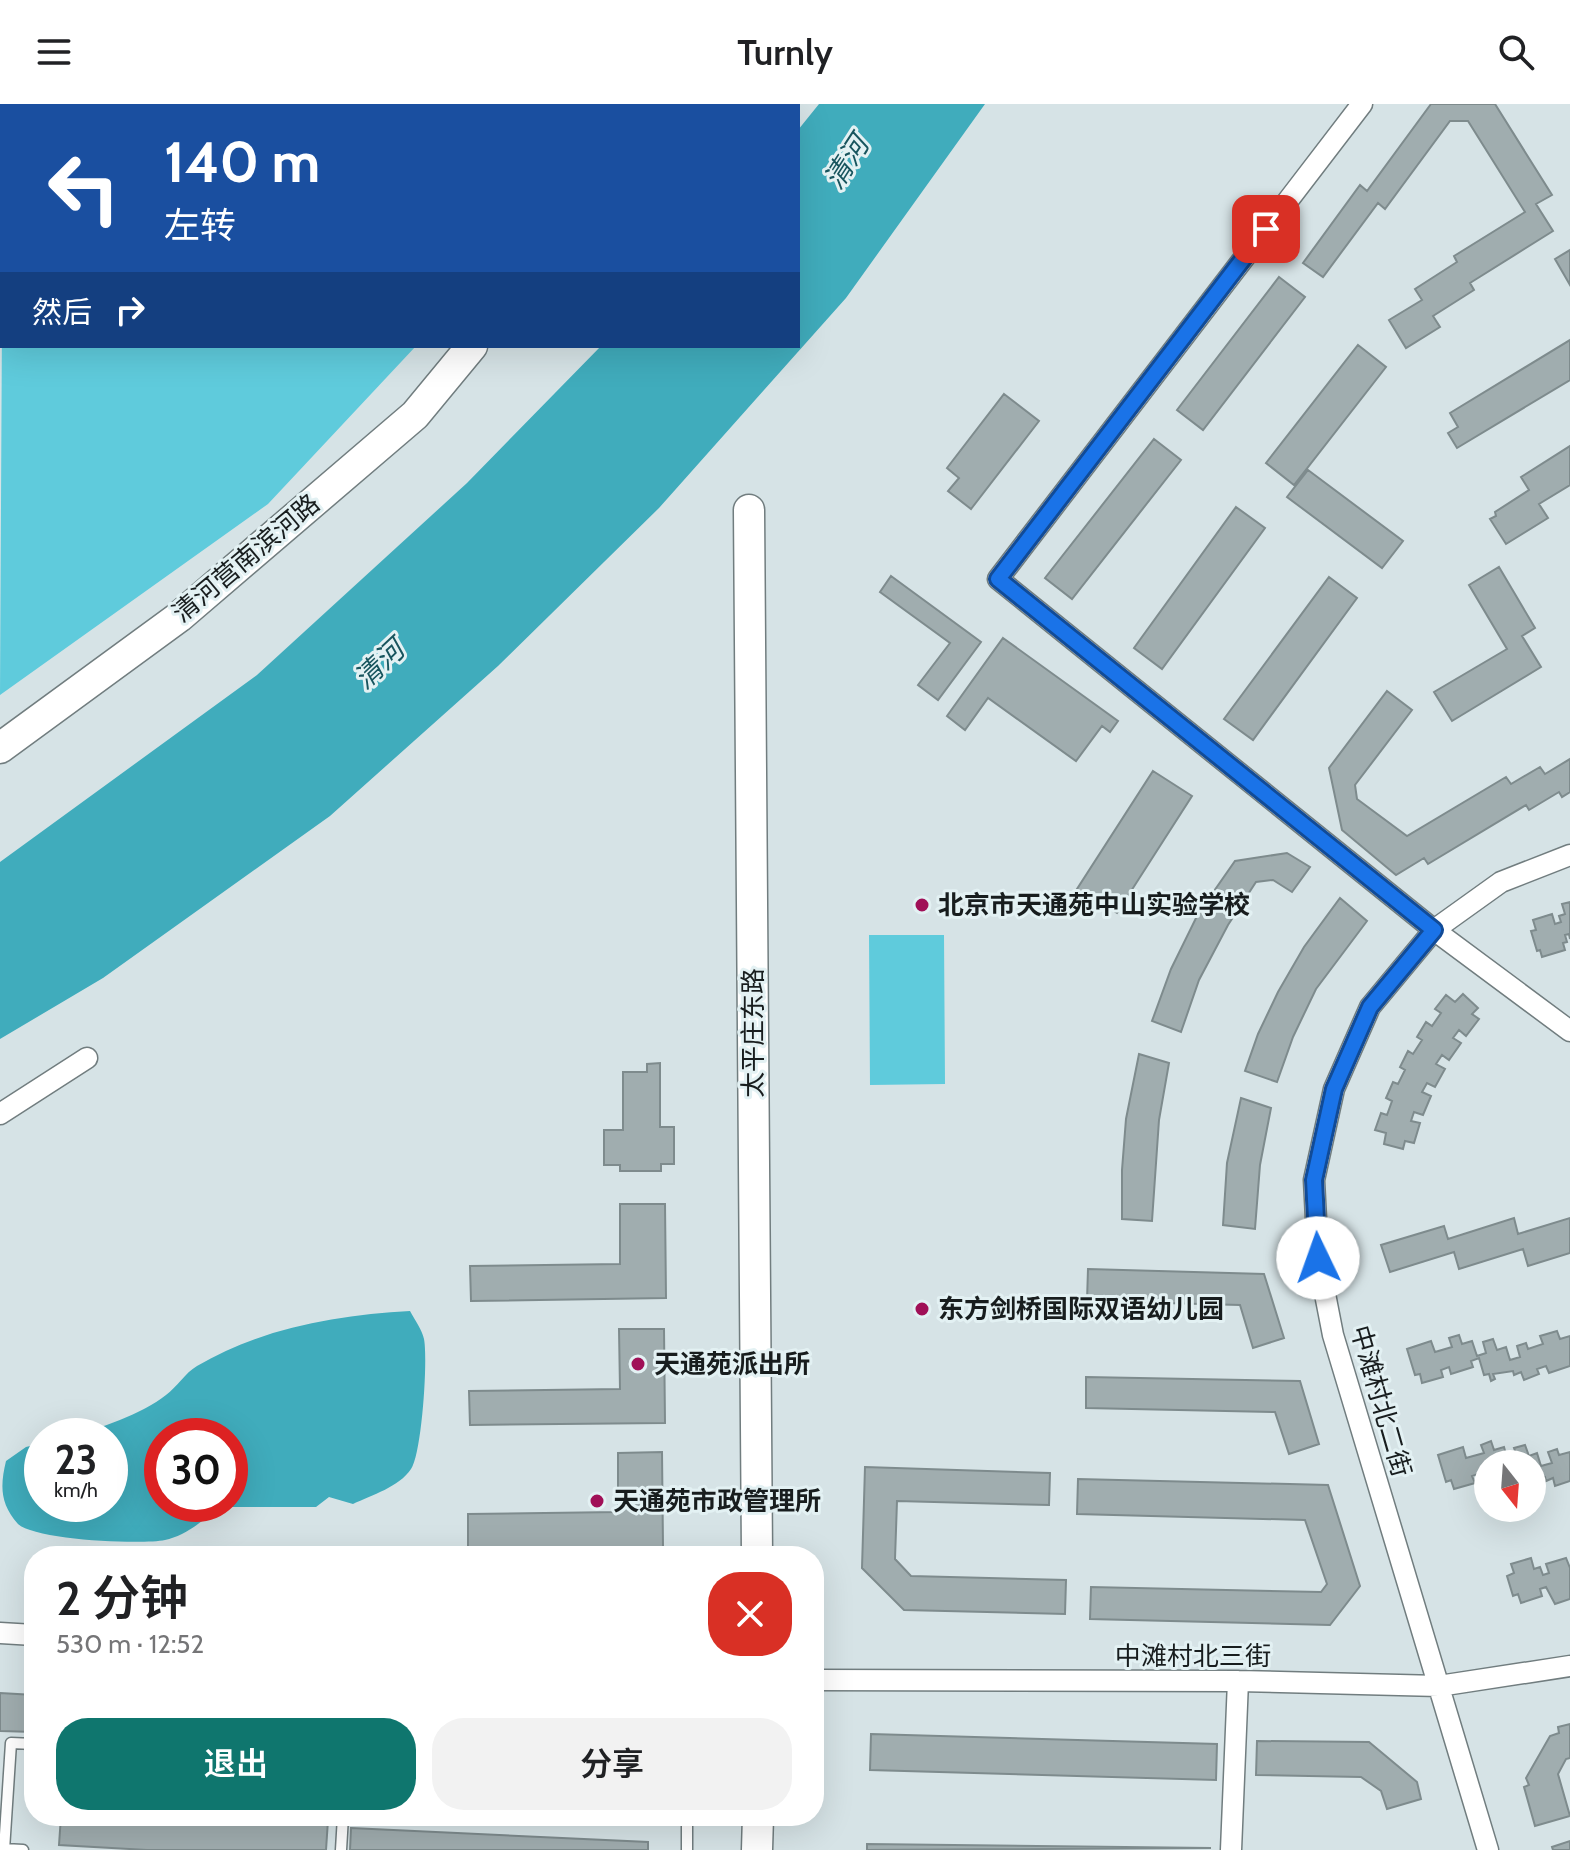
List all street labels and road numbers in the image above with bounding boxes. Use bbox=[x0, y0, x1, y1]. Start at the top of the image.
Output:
street label: 清河营南滨河路 bbox=[166, 487, 326, 629]
street label: 太平庄东路 bbox=[737, 968, 769, 1098]
street label: 中滩村北二街 bbox=[1344, 1322, 1418, 1480]
street label: 中滩村北三街 bbox=[1115, 1640, 1271, 1672]

